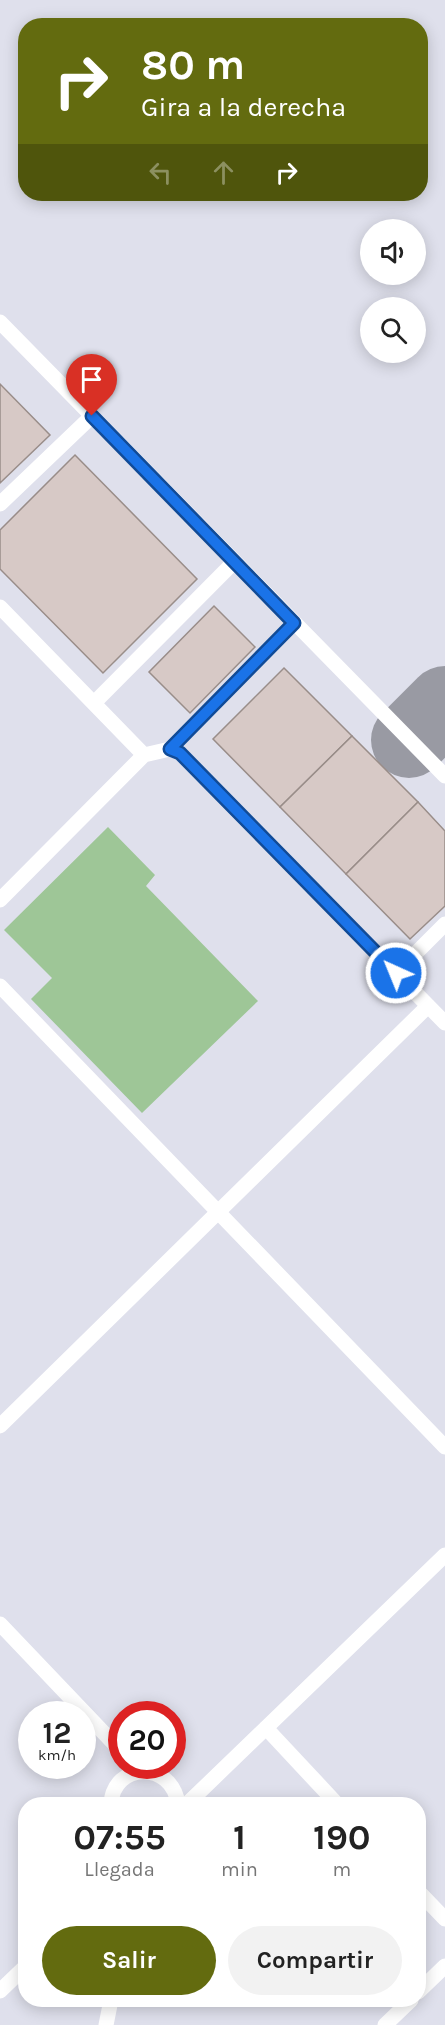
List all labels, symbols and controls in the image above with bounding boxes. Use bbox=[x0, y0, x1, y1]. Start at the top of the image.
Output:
text: 80 m bbox=[141, 40, 245, 90]
icon: right bbox=[42, 42, 120, 120]
text: Gira a la derecha bbox=[141, 91, 346, 123]
icon: left bbox=[144, 156, 177, 189]
icon: ahead bbox=[207, 156, 240, 189]
icon: right bbox=[270, 156, 303, 189]
map controls bbox=[360, 219, 426, 363]
button: sound bbox=[360, 219, 426, 285]
button: search bbox=[360, 297, 426, 363]
pin bbox=[66, 354, 117, 416]
icon: arrive bbox=[75, 363, 108, 396]
position arrow bbox=[364, 941, 428, 1005]
speed limit sign: 20 bbox=[108, 1701, 186, 1779]
text: 12 bbox=[43, 1715, 71, 1751]
text: km/h bbox=[38, 1746, 76, 1764]
text: 07:55 bbox=[73, 1816, 166, 1858]
text: 1 bbox=[233, 1816, 246, 1858]
text: 190 bbox=[313, 1816, 371, 1858]
text: Llegada bbox=[84, 1858, 155, 1881]
text: min bbox=[221, 1858, 258, 1881]
text: m bbox=[333, 1858, 351, 1881]
button: Salir bbox=[42, 1926, 216, 1995]
button: Compartir bbox=[228, 1926, 402, 1995]

